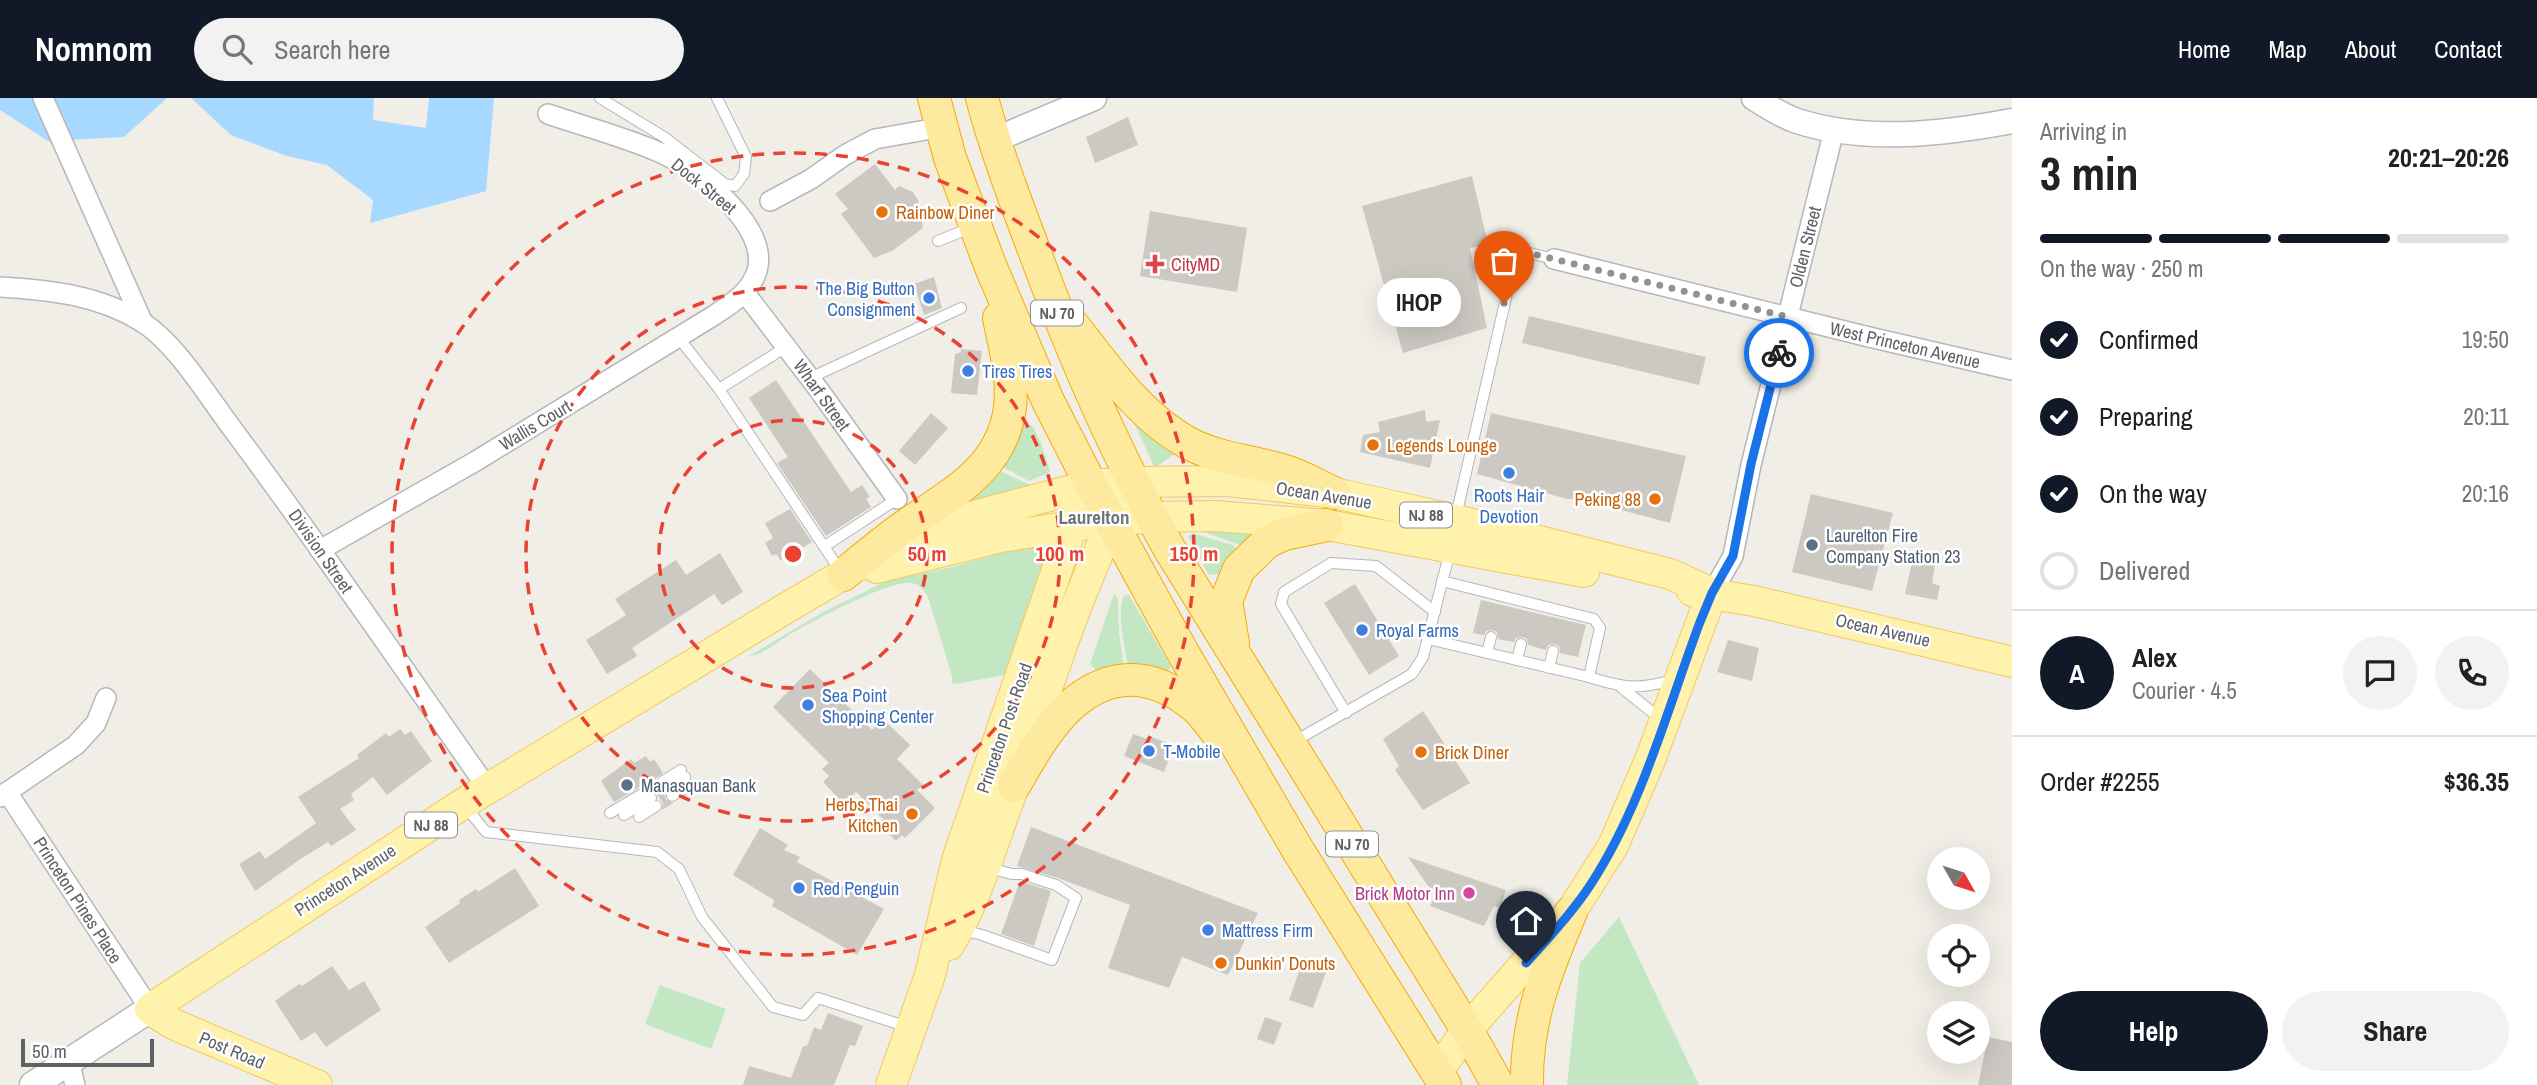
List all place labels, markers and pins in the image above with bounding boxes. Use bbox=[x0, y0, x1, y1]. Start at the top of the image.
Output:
place label: Rainbow Diner bbox=[896, 200, 995, 225]
marker: Rainbow Diner bbox=[874, 204, 890, 220]
pin bbox=[1474, 231, 1534, 303]
place label: CityMD bbox=[1171, 252, 1220, 277]
marker: CityMD bbox=[1145, 254, 1165, 274]
place label: The Big Button Consignment bbox=[817, 276, 915, 322]
callout: IHOP bbox=[1378, 278, 1462, 328]
marker: The Big Button Consignment bbox=[921, 290, 937, 306]
place label: Tires Tires bbox=[982, 359, 1052, 384]
marker: Tires Tires bbox=[960, 363, 976, 379]
place label: Legends Lounge bbox=[1387, 433, 1497, 458]
marker: Legends Lounge bbox=[1365, 437, 1381, 453]
marker: Roots Hair Devotion bbox=[1501, 465, 1517, 481]
place label: Roots Hair Devotion bbox=[1474, 483, 1544, 529]
place label: Peking 88 bbox=[1575, 487, 1641, 512]
marker: Peking 88 bbox=[1647, 491, 1663, 507]
place label: Laurelton Fire Company Station 23 bbox=[1826, 523, 1961, 569]
marker: Laurelton Fire Company Station 23 bbox=[1804, 537, 1820, 553]
centre of rings bbox=[781, 542, 805, 566]
place label: Royal Farms bbox=[1376, 618, 1459, 643]
marker: Royal Farms bbox=[1354, 622, 1370, 638]
place label: Sea Point Shopping Center bbox=[822, 683, 934, 729]
marker: Sea Point Shopping Center bbox=[800, 697, 816, 713]
place label: T-Mobile bbox=[1163, 739, 1220, 764]
place label: Brick Diner bbox=[1435, 740, 1509, 765]
marker: T-Mobile bbox=[1141, 743, 1157, 759]
marker: Brick Diner bbox=[1413, 744, 1429, 760]
place label: Manasquan Bank bbox=[641, 773, 756, 798]
marker: Manasquan Bank bbox=[619, 777, 635, 793]
place label: Herbs Thai Kitchen bbox=[825, 792, 898, 838]
marker: Herbs Thai Kitchen bbox=[904, 806, 920, 822]
place label: Red Penguin bbox=[813, 876, 899, 901]
marker: Red Penguin bbox=[791, 880, 807, 896]
place label: Brick Motor Inn bbox=[1355, 881, 1455, 906]
marker: Brick Motor Inn bbox=[1461, 885, 1477, 901]
pin bbox=[1496, 891, 1556, 963]
place label: Mattress Firm bbox=[1222, 918, 1313, 943]
marker: Mattress Firm bbox=[1200, 922, 1216, 938]
place label: Dunkin' Donuts bbox=[1235, 951, 1335, 976]
marker: Dunkin' Donuts bbox=[1213, 955, 1229, 971]

